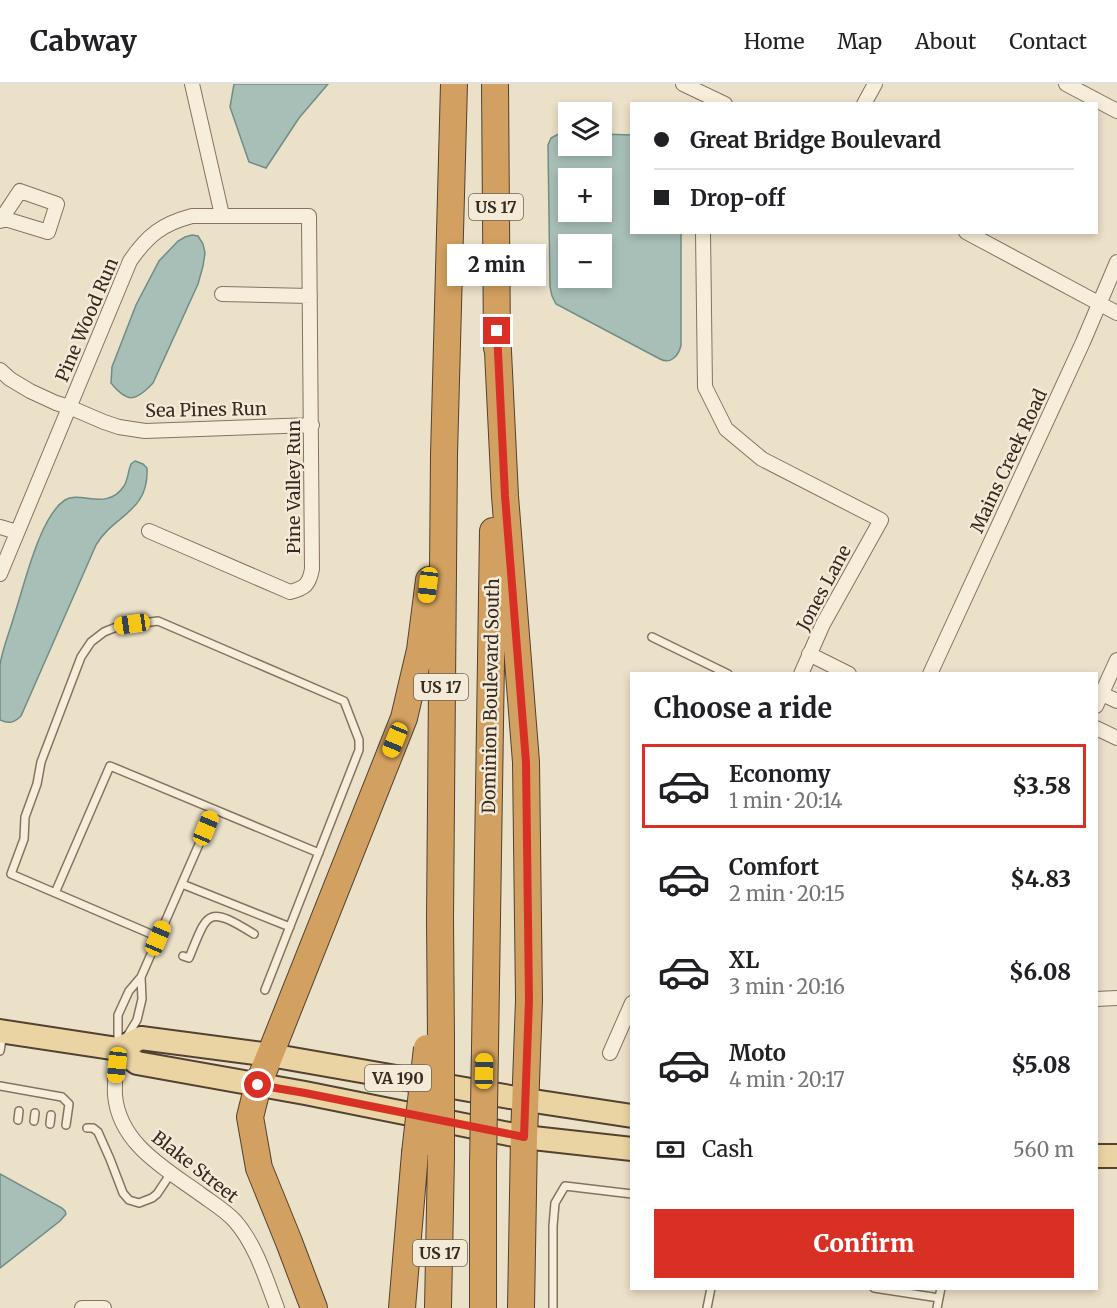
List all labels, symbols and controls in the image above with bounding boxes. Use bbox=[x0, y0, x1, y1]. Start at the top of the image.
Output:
text: Cabway bbox=[30, 23, 137, 59]
text: Home bbox=[744, 28, 804, 55]
text: Map bbox=[837, 28, 882, 55]
text: About bbox=[915, 28, 976, 55]
text: Contact bbox=[1009, 28, 1087, 55]
map controls bbox=[558, 102, 612, 288]
button: layers bbox=[558, 102, 612, 156]
text: Great Bridge Boulevard bbox=[690, 126, 941, 154]
button: + bbox=[558, 168, 612, 222]
text: Drop-off bbox=[690, 184, 785, 212]
road number: US 17 bbox=[469, 194, 523, 220]
button: − bbox=[558, 234, 612, 288]
callout: 2 min bbox=[448, 244, 546, 286]
text: 2 min bbox=[468, 252, 525, 277]
street label: Pine Wood Run bbox=[50, 254, 123, 385]
route end bbox=[483, 317, 510, 344]
street label: Mains Creek Road bbox=[965, 385, 1052, 536]
street label: Sea Pines Run bbox=[145, 397, 267, 422]
street label: Pine Valley Run bbox=[282, 420, 305, 554]
street label: Jones Lane bbox=[791, 541, 856, 636]
car bbox=[417, 566, 439, 604]
street label: Dominion Boulevard South bbox=[477, 578, 504, 814]
car bbox=[113, 613, 151, 635]
road number: US 17 bbox=[414, 674, 468, 700]
text: Choose a ride bbox=[654, 691, 832, 725]
car bbox=[380, 720, 410, 760]
icon: car bbox=[657, 759, 711, 813]
text: Economy bbox=[729, 760, 830, 788]
text: $3.58 bbox=[1012, 772, 1071, 800]
text: 1 min · 20:14 bbox=[729, 788, 842, 813]
car bbox=[191, 808, 221, 848]
icon: car bbox=[657, 852, 711, 906]
text: Comfort bbox=[729, 853, 819, 881]
text: $4.83 bbox=[1010, 865, 1071, 893]
text: 2 min · 20:15 bbox=[729, 881, 845, 906]
car bbox=[143, 918, 173, 958]
icon: car bbox=[657, 945, 711, 999]
text: XL bbox=[729, 946, 759, 974]
text: $6.08 bbox=[1009, 958, 1071, 986]
text: 3 min · 20:16 bbox=[729, 974, 845, 999]
icon: car bbox=[657, 1038, 711, 1092]
text: Moto bbox=[729, 1039, 786, 1067]
car bbox=[106, 1046, 128, 1084]
text: $5.08 bbox=[1011, 1051, 1071, 1079]
car bbox=[475, 1053, 493, 1089]
road number: VA 190 bbox=[365, 1065, 431, 1091]
text: 4 min · 20:17 bbox=[729, 1067, 845, 1092]
route start bbox=[244, 1071, 271, 1098]
street label: Blake Street bbox=[148, 1126, 243, 1207]
icon: cash bbox=[654, 1133, 687, 1166]
text: Cash bbox=[702, 1135, 753, 1163]
text: 560 m bbox=[1013, 1137, 1074, 1162]
button: Confirm bbox=[654, 1209, 1074, 1278]
road number: US 17 bbox=[413, 1240, 467, 1266]

